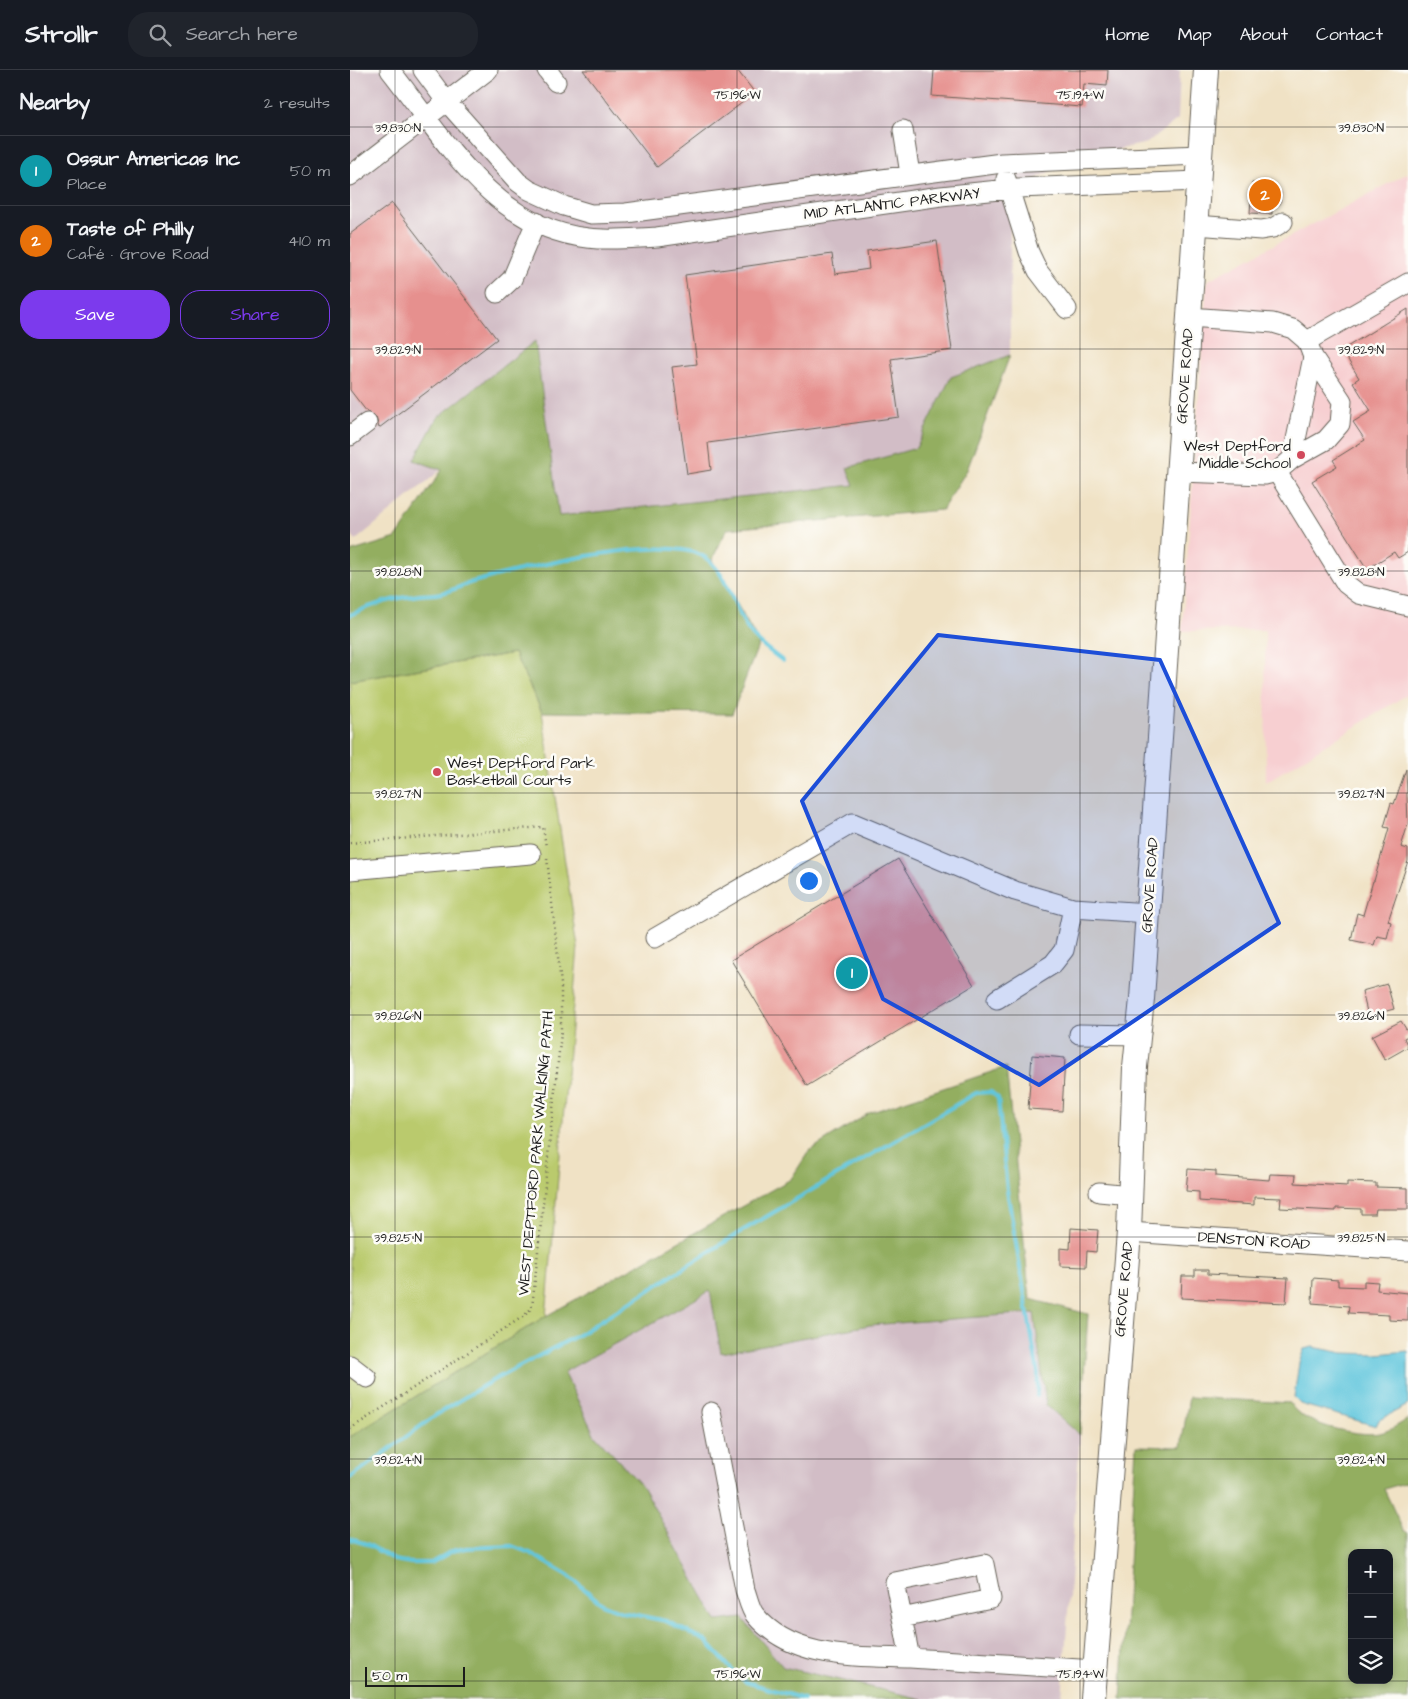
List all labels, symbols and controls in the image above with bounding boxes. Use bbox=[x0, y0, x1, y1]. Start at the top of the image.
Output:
search box bbox=[128, 12, 478, 57]
text: Strollr bbox=[25, 18, 98, 52]
icon: search bbox=[146, 21, 174, 49]
text: Search here bbox=[186, 21, 298, 48]
text: Home bbox=[1105, 22, 1150, 47]
text: Map bbox=[1178, 22, 1212, 47]
text: About bbox=[1240, 22, 1288, 47]
text: Contact bbox=[1316, 22, 1383, 47]
text: 75.196°W bbox=[713, 87, 761, 104]
text: 75.194°W bbox=[1056, 87, 1105, 104]
text: Nearby bbox=[20, 88, 90, 117]
text: 2 results bbox=[264, 92, 330, 114]
text: 39.830°N bbox=[375, 120, 422, 137]
text: 39.830°N bbox=[1338, 120, 1385, 137]
text: Ossur Americas Inc bbox=[67, 146, 240, 173]
text: 1 bbox=[35, 160, 37, 182]
text: 50 m bbox=[290, 160, 330, 182]
text: Place bbox=[67, 173, 107, 195]
pin: 2 bbox=[1249, 176, 1281, 214]
street label: MID ATLANTIC PARKWAY bbox=[803, 183, 981, 225]
text: Taste of Philly bbox=[67, 216, 194, 243]
text: 2 bbox=[31, 230, 41, 252]
text: 410 m bbox=[288, 230, 330, 252]
text: Café · Grove Road bbox=[67, 243, 209, 265]
button: Save bbox=[20, 290, 170, 339]
button: Share bbox=[180, 290, 330, 339]
street label: GROVE ROAD bbox=[1171, 327, 1199, 424]
text: 39.829°N bbox=[375, 342, 422, 359]
text: 39.829°N bbox=[1338, 342, 1385, 359]
place label: West Deptford Middle School bbox=[1184, 436, 1291, 474]
marker: West Deptford Middle School bbox=[1295, 449, 1307, 461]
text: 39.828°N bbox=[374, 564, 422, 581]
text: 39.828°N bbox=[1337, 564, 1385, 581]
place label: West Deptford Park Basketball Courts bbox=[447, 753, 595, 791]
marker: West Deptford Park Basketball Courts bbox=[431, 766, 443, 778]
text: 39.827°N bbox=[375, 786, 422, 803]
text: 39.827°N bbox=[1338, 786, 1385, 803]
street label: GROVE ROAD bbox=[1136, 836, 1164, 933]
your location bbox=[796, 868, 822, 894]
pin: 1 bbox=[836, 954, 868, 992]
text: 39.826°N bbox=[375, 1008, 422, 1025]
text: 39.826°N bbox=[1338, 1008, 1385, 1025]
street label: WEST DEPTFORD PARK WALKING PATH bbox=[513, 1010, 559, 1296]
street label: DENSTON ROAD bbox=[1197, 1227, 1311, 1255]
text: 39.825°N bbox=[374, 1230, 422, 1247]
text: 39.825°N bbox=[1337, 1230, 1385, 1247]
street label: GROVE ROAD bbox=[1109, 1240, 1139, 1337]
text: 39.824°N bbox=[374, 1452, 422, 1469]
text: 39.824°N bbox=[1337, 1452, 1385, 1469]
map controls bbox=[1348, 1549, 1393, 1684]
button: + bbox=[1348, 1549, 1393, 1594]
button: − bbox=[1348, 1594, 1393, 1639]
button: layers bbox=[1348, 1639, 1393, 1684]
scale bar bbox=[365, 1664, 465, 1687]
text: 50 m bbox=[372, 1666, 407, 1686]
text: 75.196°W bbox=[713, 1666, 761, 1683]
text: 75.194°W bbox=[1056, 1666, 1105, 1683]

